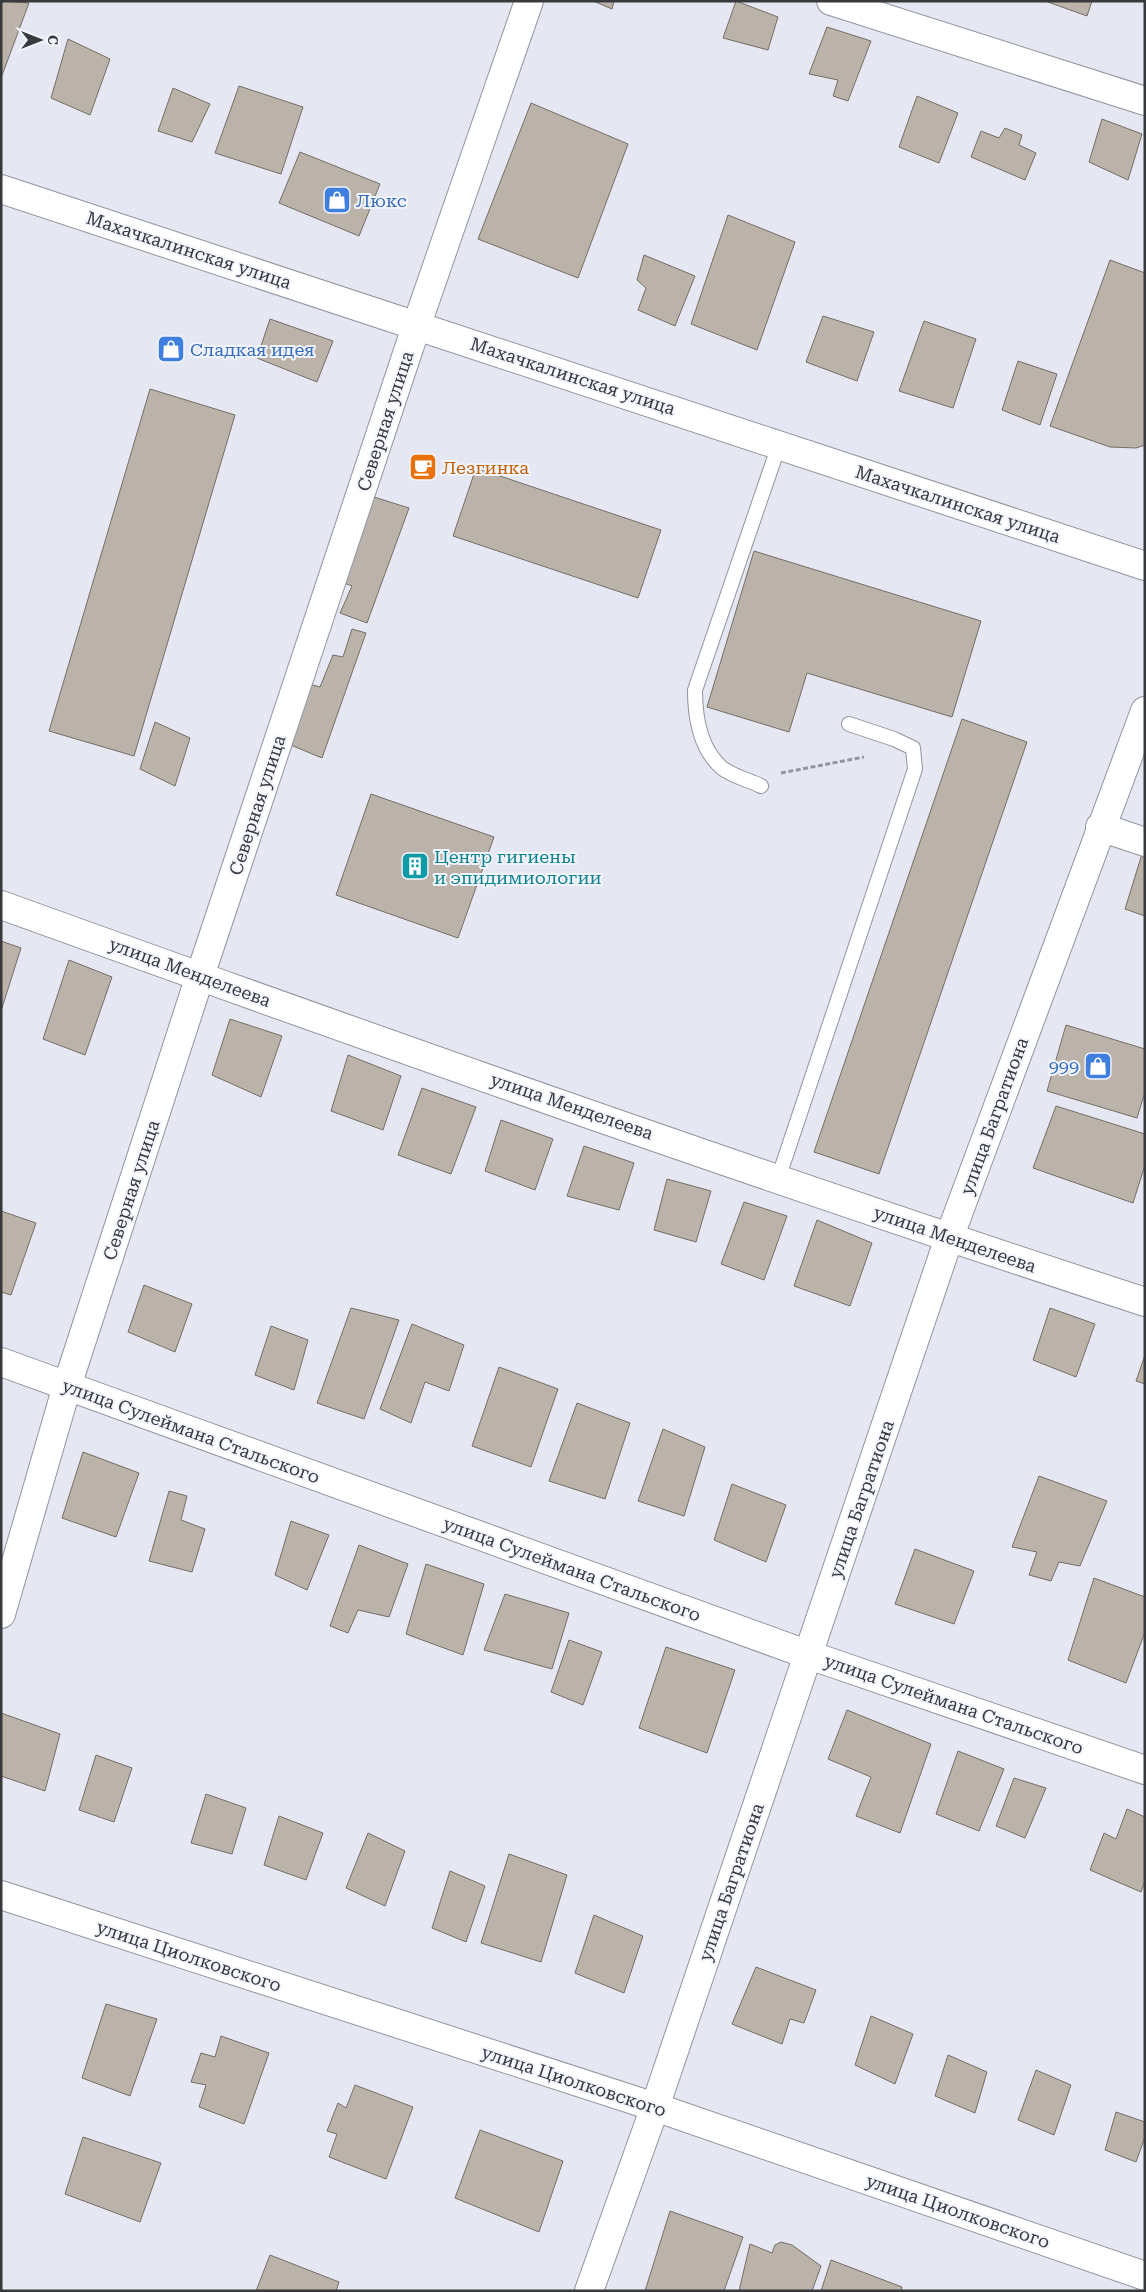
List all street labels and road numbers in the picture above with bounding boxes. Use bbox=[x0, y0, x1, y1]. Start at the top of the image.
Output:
street label: Махачкалинская улица bbox=[84, 207, 294, 293]
street label: Махачкалинская улица bbox=[468, 333, 678, 419]
street label: Северная улица bbox=[352, 348, 418, 494]
street label: Махачкалинская улица bbox=[853, 461, 1063, 547]
street label: Северная улица bbox=[224, 732, 290, 878]
street label: улица Менделеева bbox=[106, 933, 274, 1011]
street label: улица Багратиона bbox=[956, 1034, 1032, 1198]
street label: улица Менделеева bbox=[488, 1068, 656, 1144]
street label: Северная улица bbox=[98, 1117, 164, 1263]
street label: улица Менделеева bbox=[871, 1201, 1039, 1277]
street label: улица Сулеймана Стальского bbox=[59, 1375, 323, 1487]
street label: улица Багратиона bbox=[824, 1417, 898, 1581]
street label: улица Сулеймана Стальского bbox=[440, 1513, 704, 1625]
street label: улица Сулеймана Стальского bbox=[822, 1650, 1086, 1758]
street label: улица Багратиона bbox=[694, 1800, 768, 1964]
street label: улица Циолковского bbox=[94, 1916, 284, 1996]
street label: улица Циолковского bbox=[479, 2041, 669, 2121]
street label: улица Циолковского bbox=[863, 2170, 1053, 2252]

